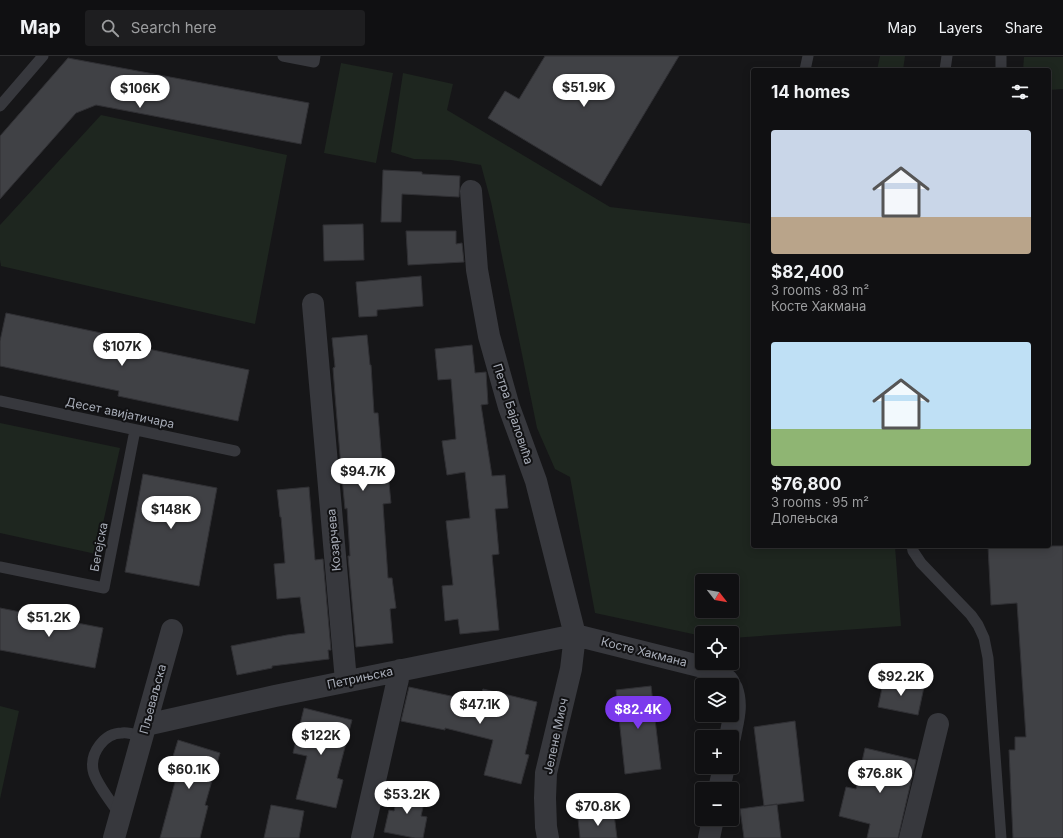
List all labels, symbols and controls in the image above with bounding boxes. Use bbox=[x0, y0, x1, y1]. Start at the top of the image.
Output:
search box bbox=[85, 10, 365, 46]
text: Map bbox=[20, 16, 61, 39]
icon: search bbox=[99, 17, 121, 39]
text: Search here bbox=[131, 18, 216, 37]
text: Map bbox=[888, 19, 917, 36]
text: Layers bbox=[939, 19, 983, 36]
text: Share bbox=[1005, 19, 1043, 36]
pin: $51.9K bbox=[551, 74, 617, 108]
pin: $106K bbox=[112, 75, 168, 109]
text: $51.9K bbox=[562, 79, 606, 95]
text: $106K bbox=[120, 80, 160, 96]
icon: filters bbox=[1009, 81, 1031, 103]
text: 14 homes bbox=[771, 82, 850, 102]
icon: home bbox=[865, 156, 937, 228]
text: $82,400 bbox=[771, 262, 844, 282]
text: 3 rooms · 83 m² bbox=[771, 282, 869, 298]
text: Косте Хакмана bbox=[771, 298, 866, 314]
pin: $107K bbox=[94, 333, 150, 367]
text: $107K bbox=[102, 338, 142, 354]
street label: Петра Бајаловића bbox=[490, 361, 537, 466]
icon: home bbox=[865, 368, 937, 440]
street label: Десет авијатичара bbox=[64, 394, 176, 431]
pin: $94.7K bbox=[330, 458, 396, 492]
text: $94.7K bbox=[340, 463, 386, 479]
text: $76,800 bbox=[771, 474, 841, 494]
text: 3 rooms · 95 m² bbox=[771, 494, 869, 510]
pin: $148K bbox=[143, 496, 199, 530]
text: $148K bbox=[151, 501, 191, 517]
street label: Козарчева bbox=[323, 508, 344, 572]
text: Долењска bbox=[771, 510, 838, 526]
street label: Бегејска bbox=[86, 521, 111, 573]
north arrow bbox=[695, 574, 739, 618]
map controls bbox=[695, 574, 739, 826]
pin: $51.2K bbox=[16, 604, 82, 638]
text: $51.2K bbox=[27, 609, 71, 625]
button: locate bbox=[695, 626, 739, 670]
street label: Косте Хакмана bbox=[600, 634, 689, 669]
street label: Пљеваљска bbox=[136, 662, 169, 735]
street label: Петрињска bbox=[326, 663, 394, 692]
pin: $92.2K bbox=[868, 663, 934, 697]
text: $92.2K bbox=[877, 668, 925, 684]
button: layers bbox=[695, 678, 739, 722]
pin: $47.1K bbox=[447, 691, 513, 725]
text: $47.1K bbox=[459, 696, 501, 712]
street label: Јелене Миоч bbox=[540, 696, 571, 775]
pin: $82.4K bbox=[605, 696, 671, 730]
text: $82.4K bbox=[614, 701, 662, 717]
pin: $122K bbox=[293, 722, 349, 756]
text: $122K bbox=[301, 727, 341, 743]
button: + bbox=[695, 730, 739, 774]
pin: $60.1K bbox=[156, 756, 222, 790]
pin: $76.8K bbox=[847, 760, 913, 794]
text: $60.1K bbox=[167, 761, 211, 777]
text: $76.8K bbox=[857, 765, 903, 781]
pin: $53.2K bbox=[374, 781, 440, 815]
button: − bbox=[695, 782, 739, 826]
text: $53.2K bbox=[384, 786, 430, 802]
pin: $70.8K bbox=[565, 793, 631, 827]
text: $70.8K bbox=[575, 798, 621, 814]

